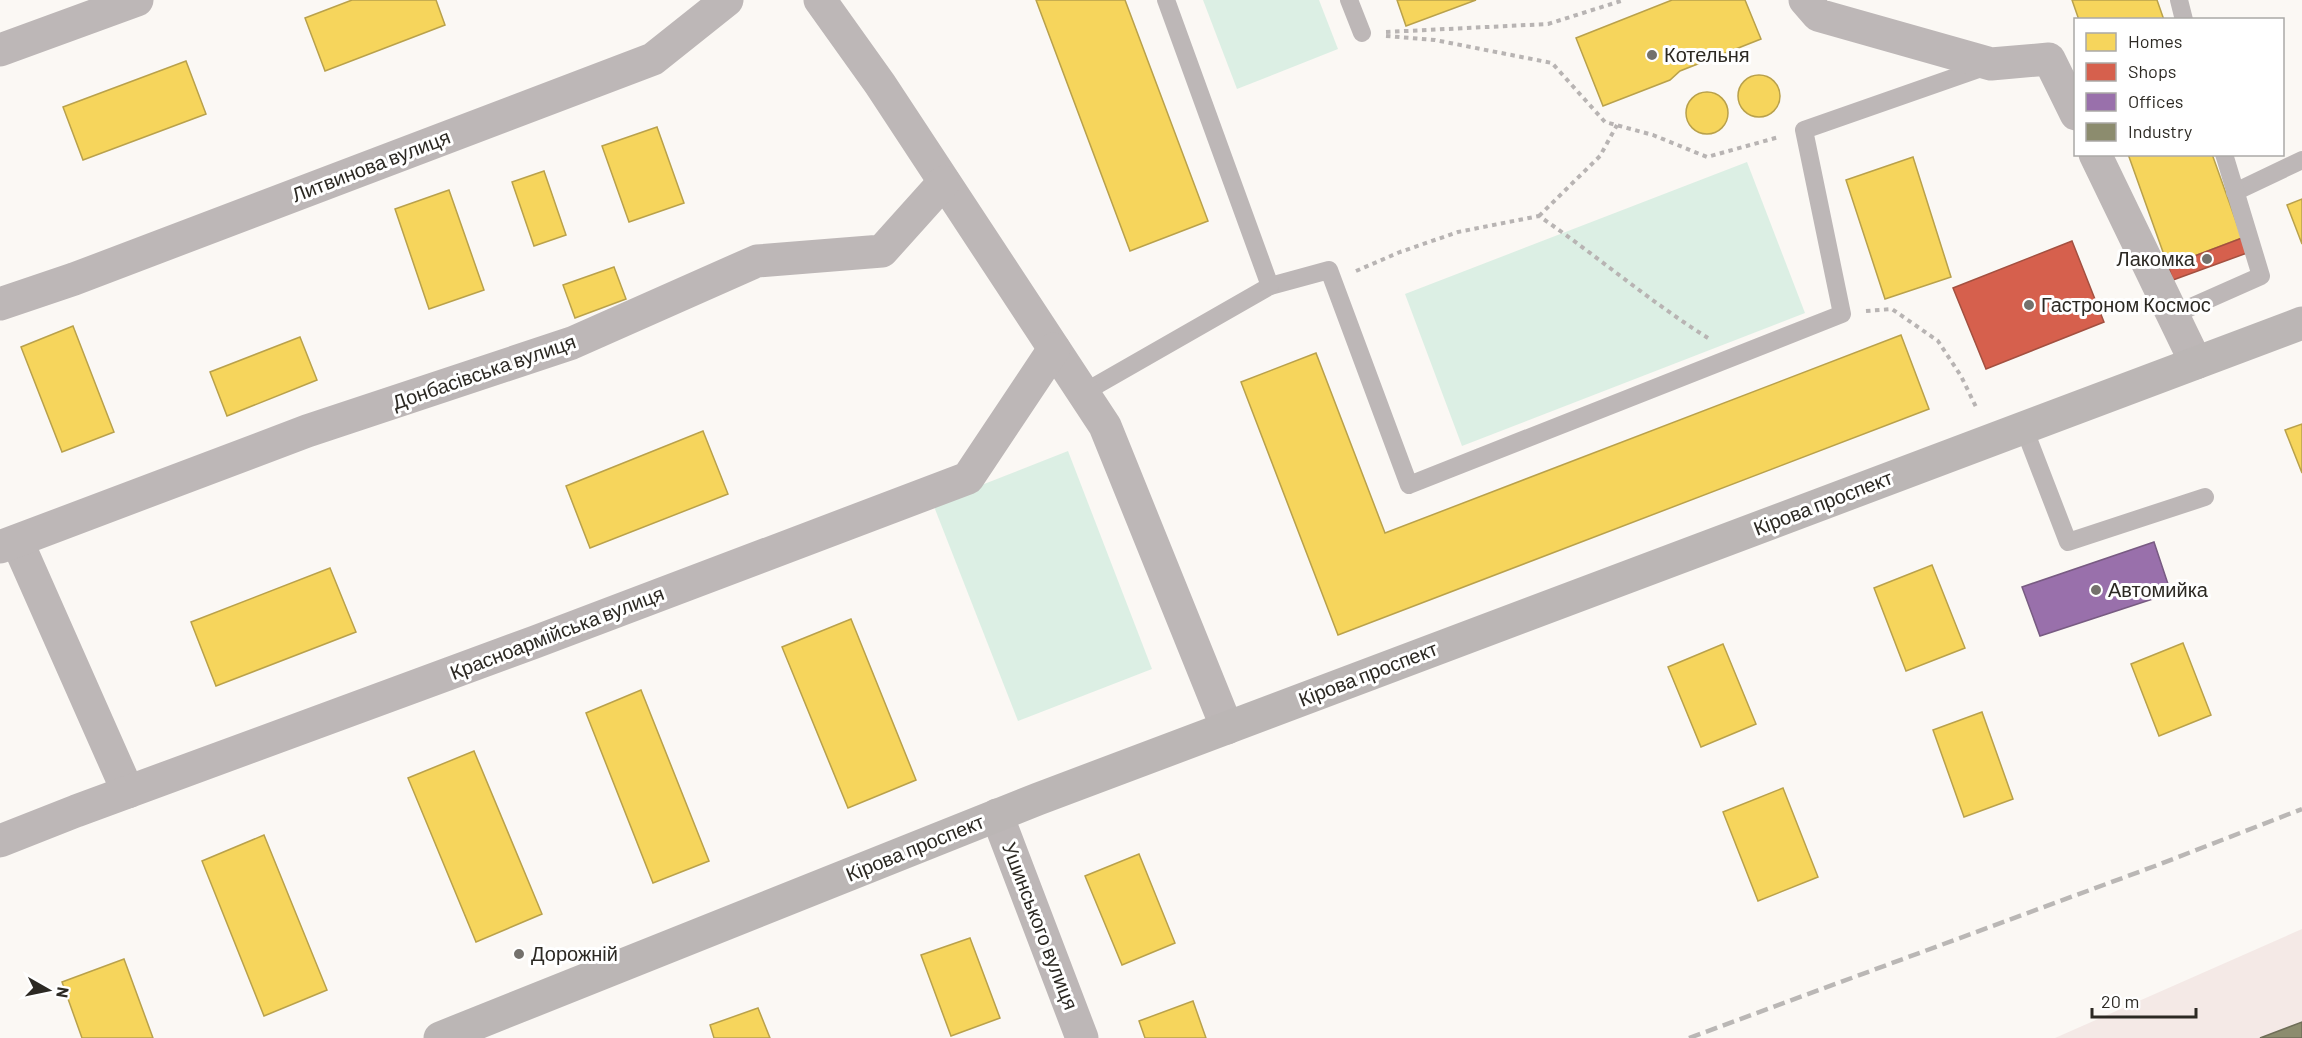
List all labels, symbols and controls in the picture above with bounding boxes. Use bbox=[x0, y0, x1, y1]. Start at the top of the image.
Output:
legend bbox=[2074, 18, 2284, 156]
text: Homes bbox=[2128, 30, 2182, 52]
place label: Котельня bbox=[1664, 42, 1750, 66]
marker: Котельня bbox=[1645, 48, 1659, 62]
text: Shops bbox=[2128, 60, 2177, 82]
text: Offices bbox=[2128, 90, 2184, 112]
text: Industry bbox=[2128, 120, 2192, 142]
street label: Литвинова вулиця bbox=[288, 124, 453, 206]
place label: Лакомка bbox=[2117, 246, 2196, 270]
marker: Лакомка bbox=[2200, 252, 2214, 266]
place label: Гастроном Космос bbox=[2041, 292, 2211, 316]
marker: Гастроном Космос bbox=[2022, 298, 2036, 312]
street label: Донбасівська вулиця bbox=[389, 328, 579, 414]
street label: Кірова проспект bbox=[1750, 465, 1896, 540]
place label: Автомийка bbox=[2108, 577, 2209, 601]
street label: Красноармійська вулиця bbox=[446, 580, 667, 684]
marker: Автомийка bbox=[2089, 583, 2103, 597]
street label: Кірова проспект bbox=[1295, 636, 1441, 711]
street label: Кірова проспект bbox=[842, 808, 987, 886]
street label: Ушинського вулиця bbox=[998, 839, 1084, 1013]
place label: Дорожній bbox=[531, 941, 618, 965]
marker: Дорожній bbox=[512, 947, 526, 961]
north arrow bbox=[18, 960, 78, 1020]
scale bar bbox=[2092, 981, 2196, 1019]
text: N bbox=[53, 986, 74, 999]
text: 20 m bbox=[2101, 990, 2139, 1012]

